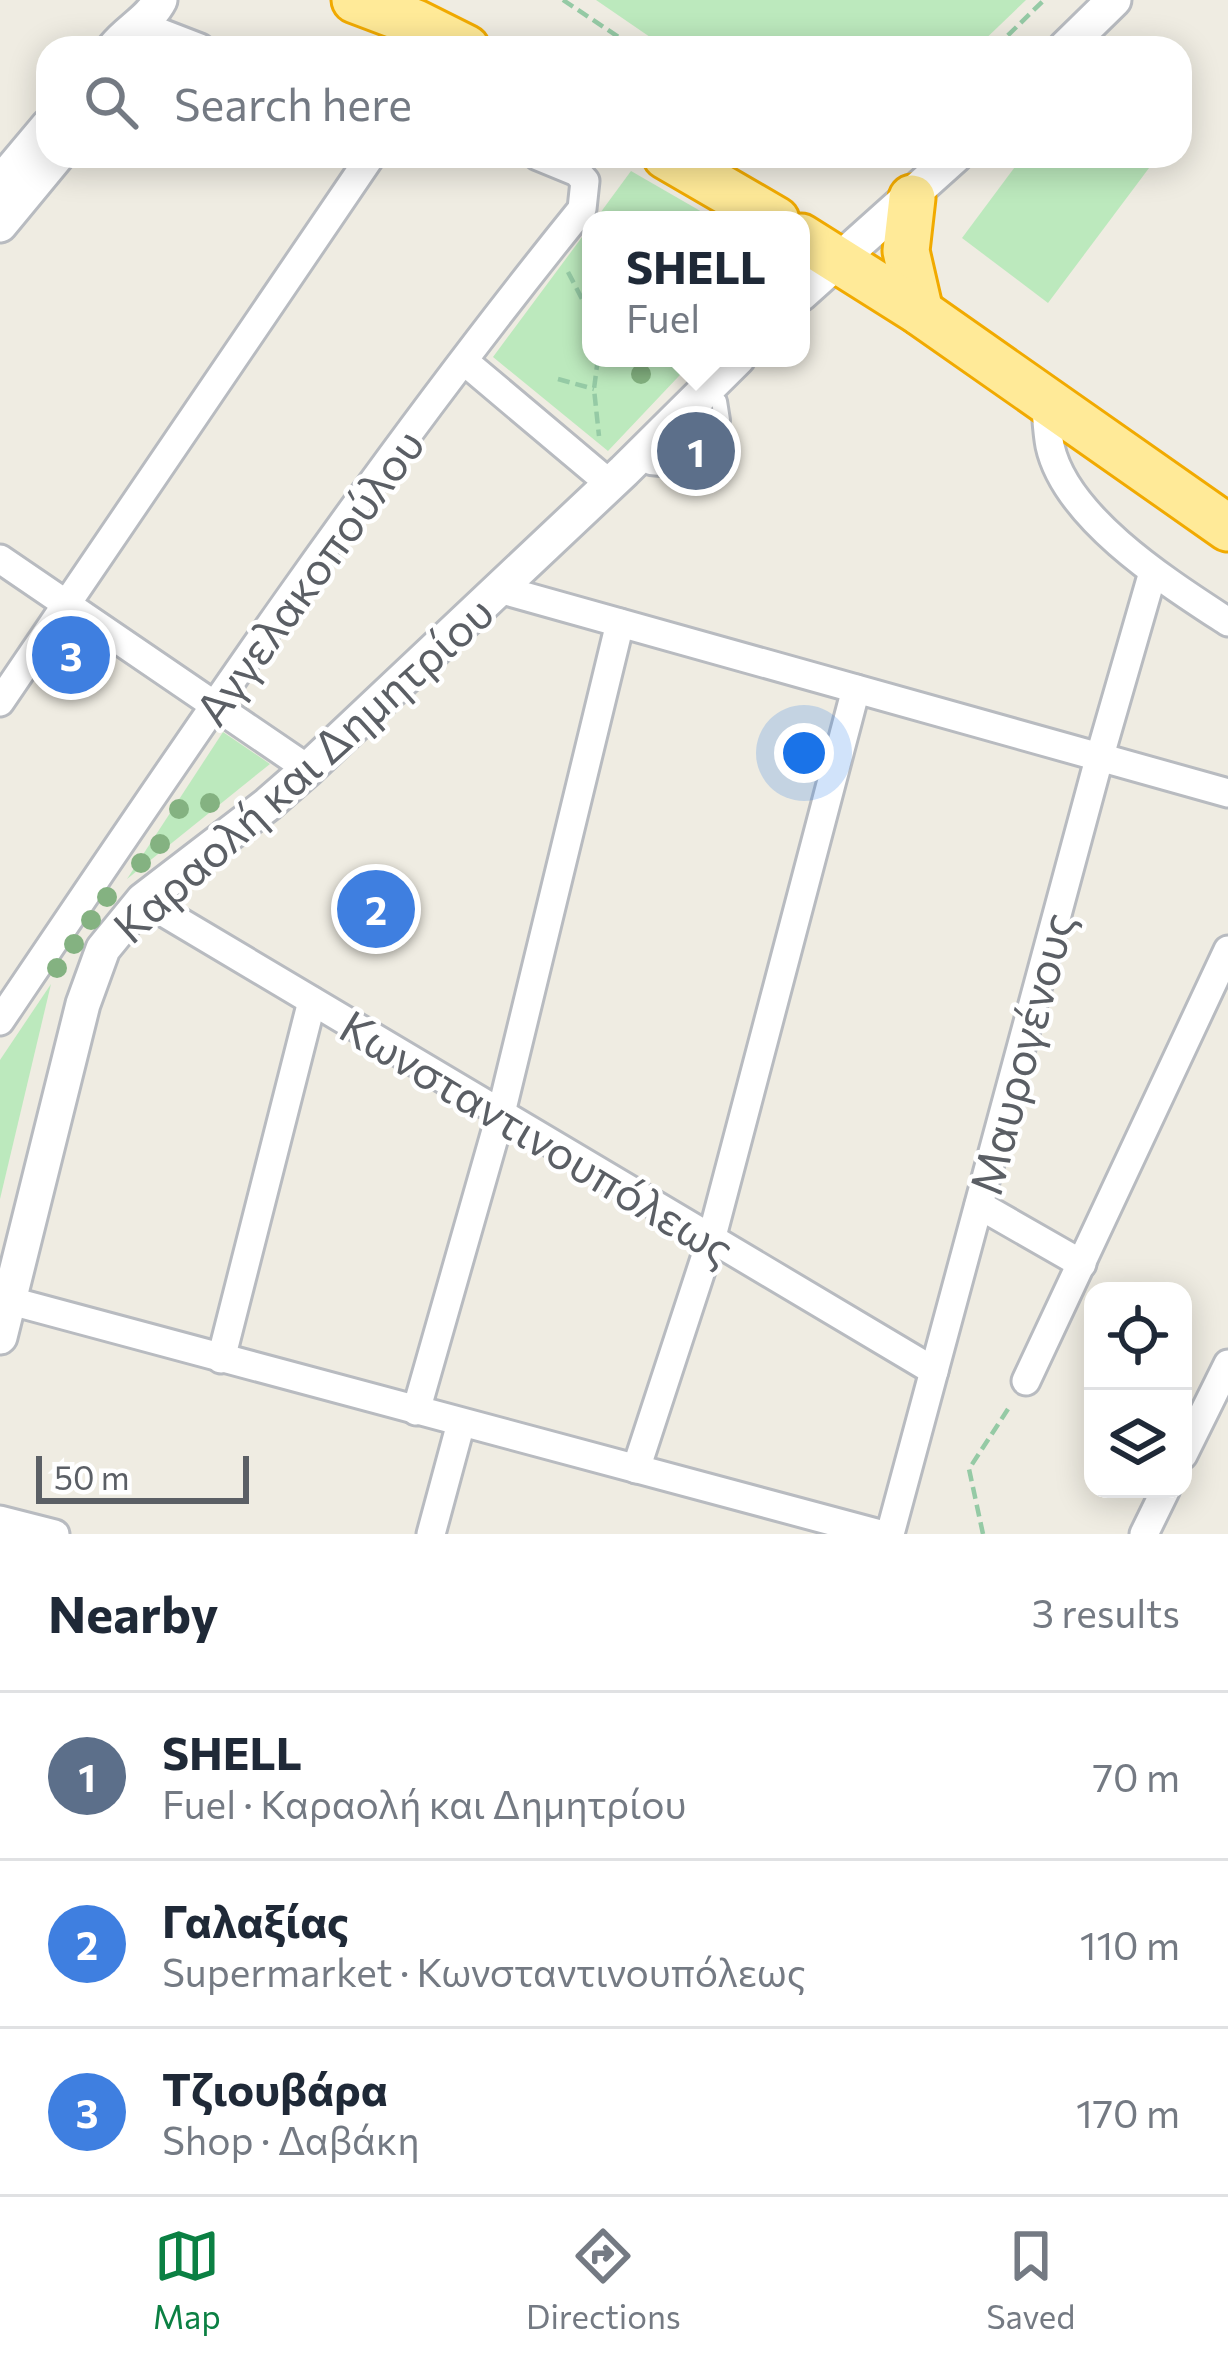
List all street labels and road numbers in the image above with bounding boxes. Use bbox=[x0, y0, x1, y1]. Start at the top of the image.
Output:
street label: Αγγελακοπούλου bbox=[182, 417, 434, 735]
street label: Καραολή και Δημητρίου bbox=[101, 583, 503, 953]
street label: Μαυρογένους bbox=[956, 906, 1084, 1200]
street label: Κωνσταντινουπόλεως bbox=[331, 997, 745, 1275]

